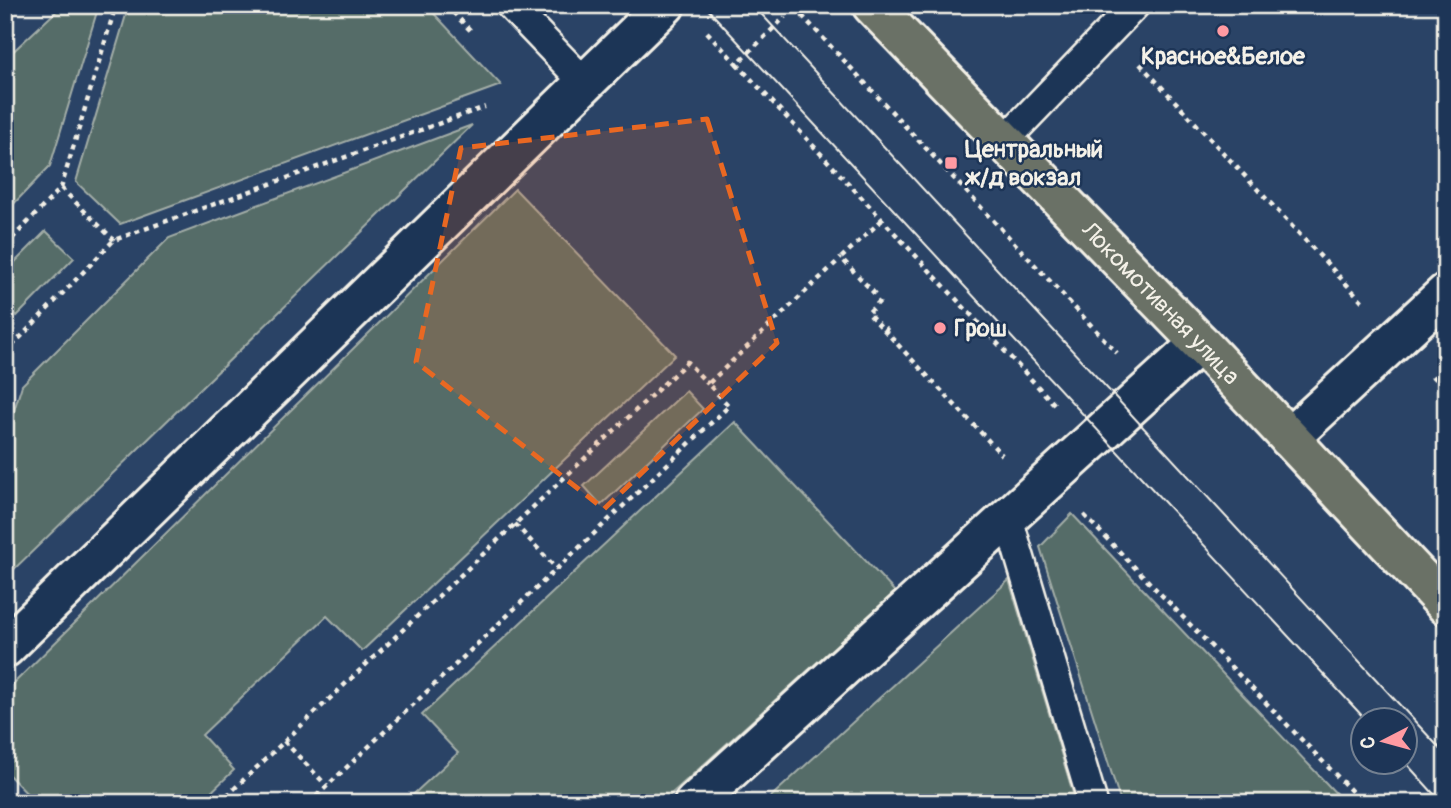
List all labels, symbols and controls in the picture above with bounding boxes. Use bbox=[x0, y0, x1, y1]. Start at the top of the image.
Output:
marker: Красное&Белое bbox=[1215, 23, 1231, 39]
place label: Красное&Белое bbox=[1141, 42, 1306, 71]
place label: Центральный ж/д вокзал bbox=[964, 135, 1103, 192]
marker: Центральный ж/д вокзал bbox=[943, 155, 959, 171]
street label: Локомотивная улица bbox=[1075, 215, 1246, 391]
place label: Грош bbox=[954, 314, 1007, 343]
marker: Грош bbox=[932, 320, 948, 336]
north arrow bbox=[1350, 706, 1420, 776]
text: С bbox=[1356, 735, 1381, 750]

